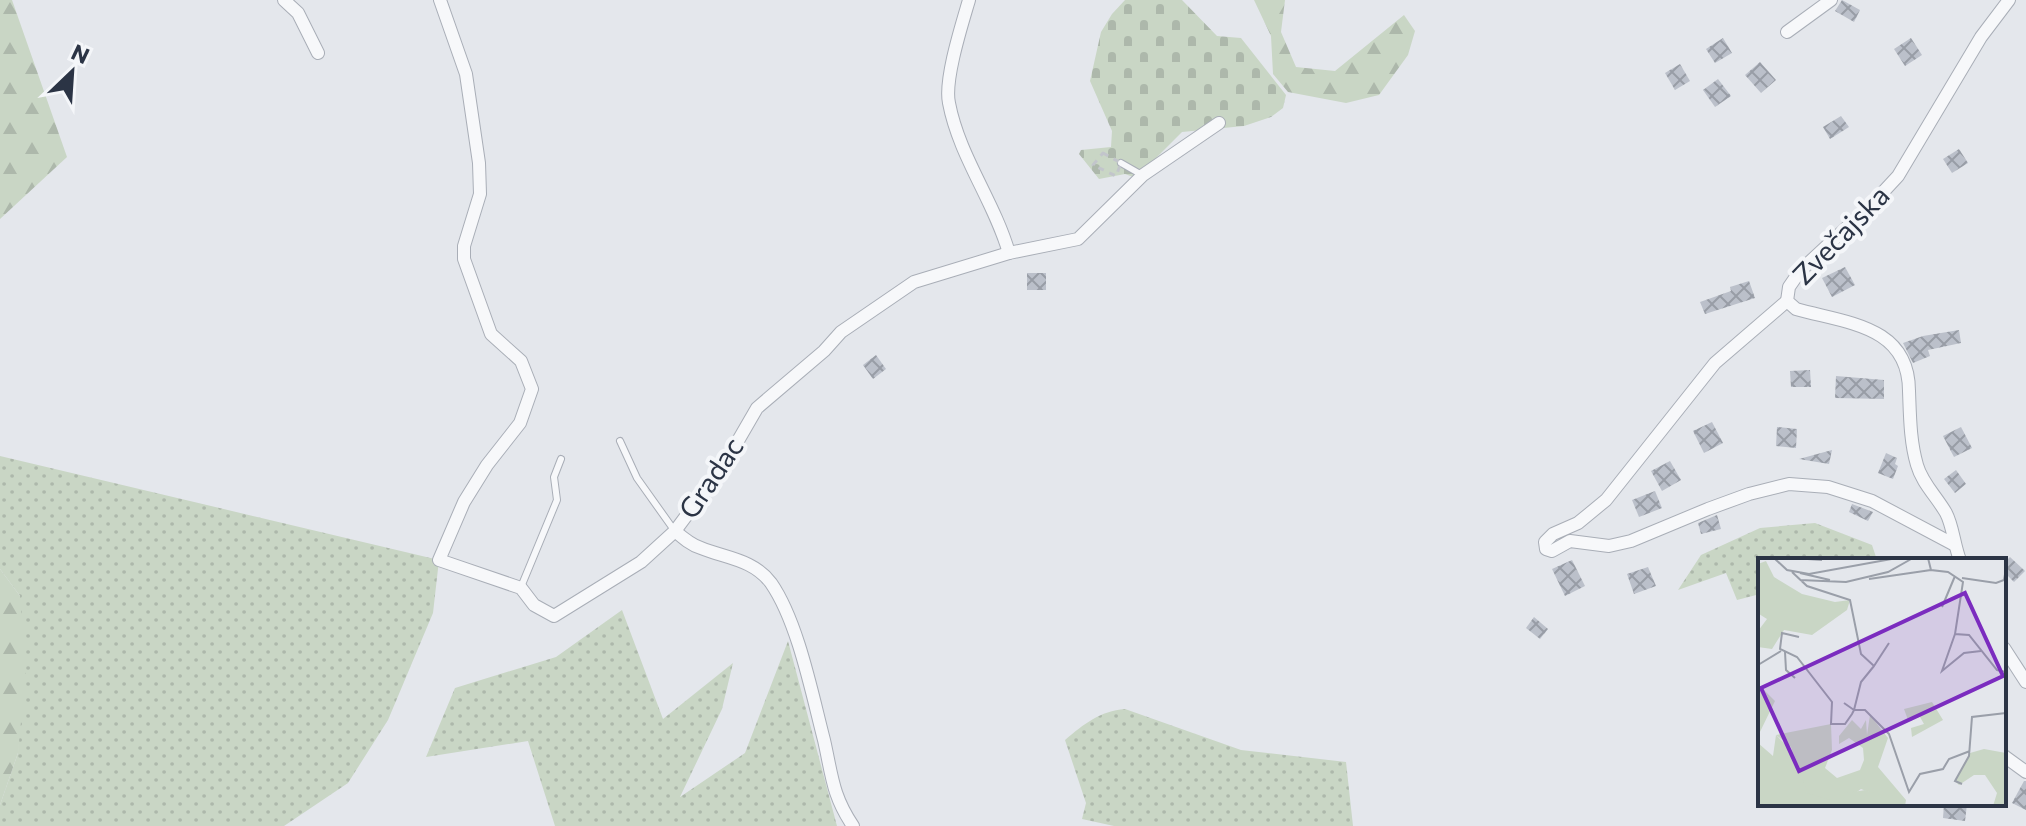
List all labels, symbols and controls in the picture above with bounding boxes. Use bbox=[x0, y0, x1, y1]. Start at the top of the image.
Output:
north arrow bbox=[32, 32, 112, 112]
text: N bbox=[67, 38, 94, 69]
street label: Zvečajska bbox=[1785, 178, 1896, 291]
street label: Gradac bbox=[671, 430, 750, 525]
inset map bbox=[1758, 558, 2006, 806]

